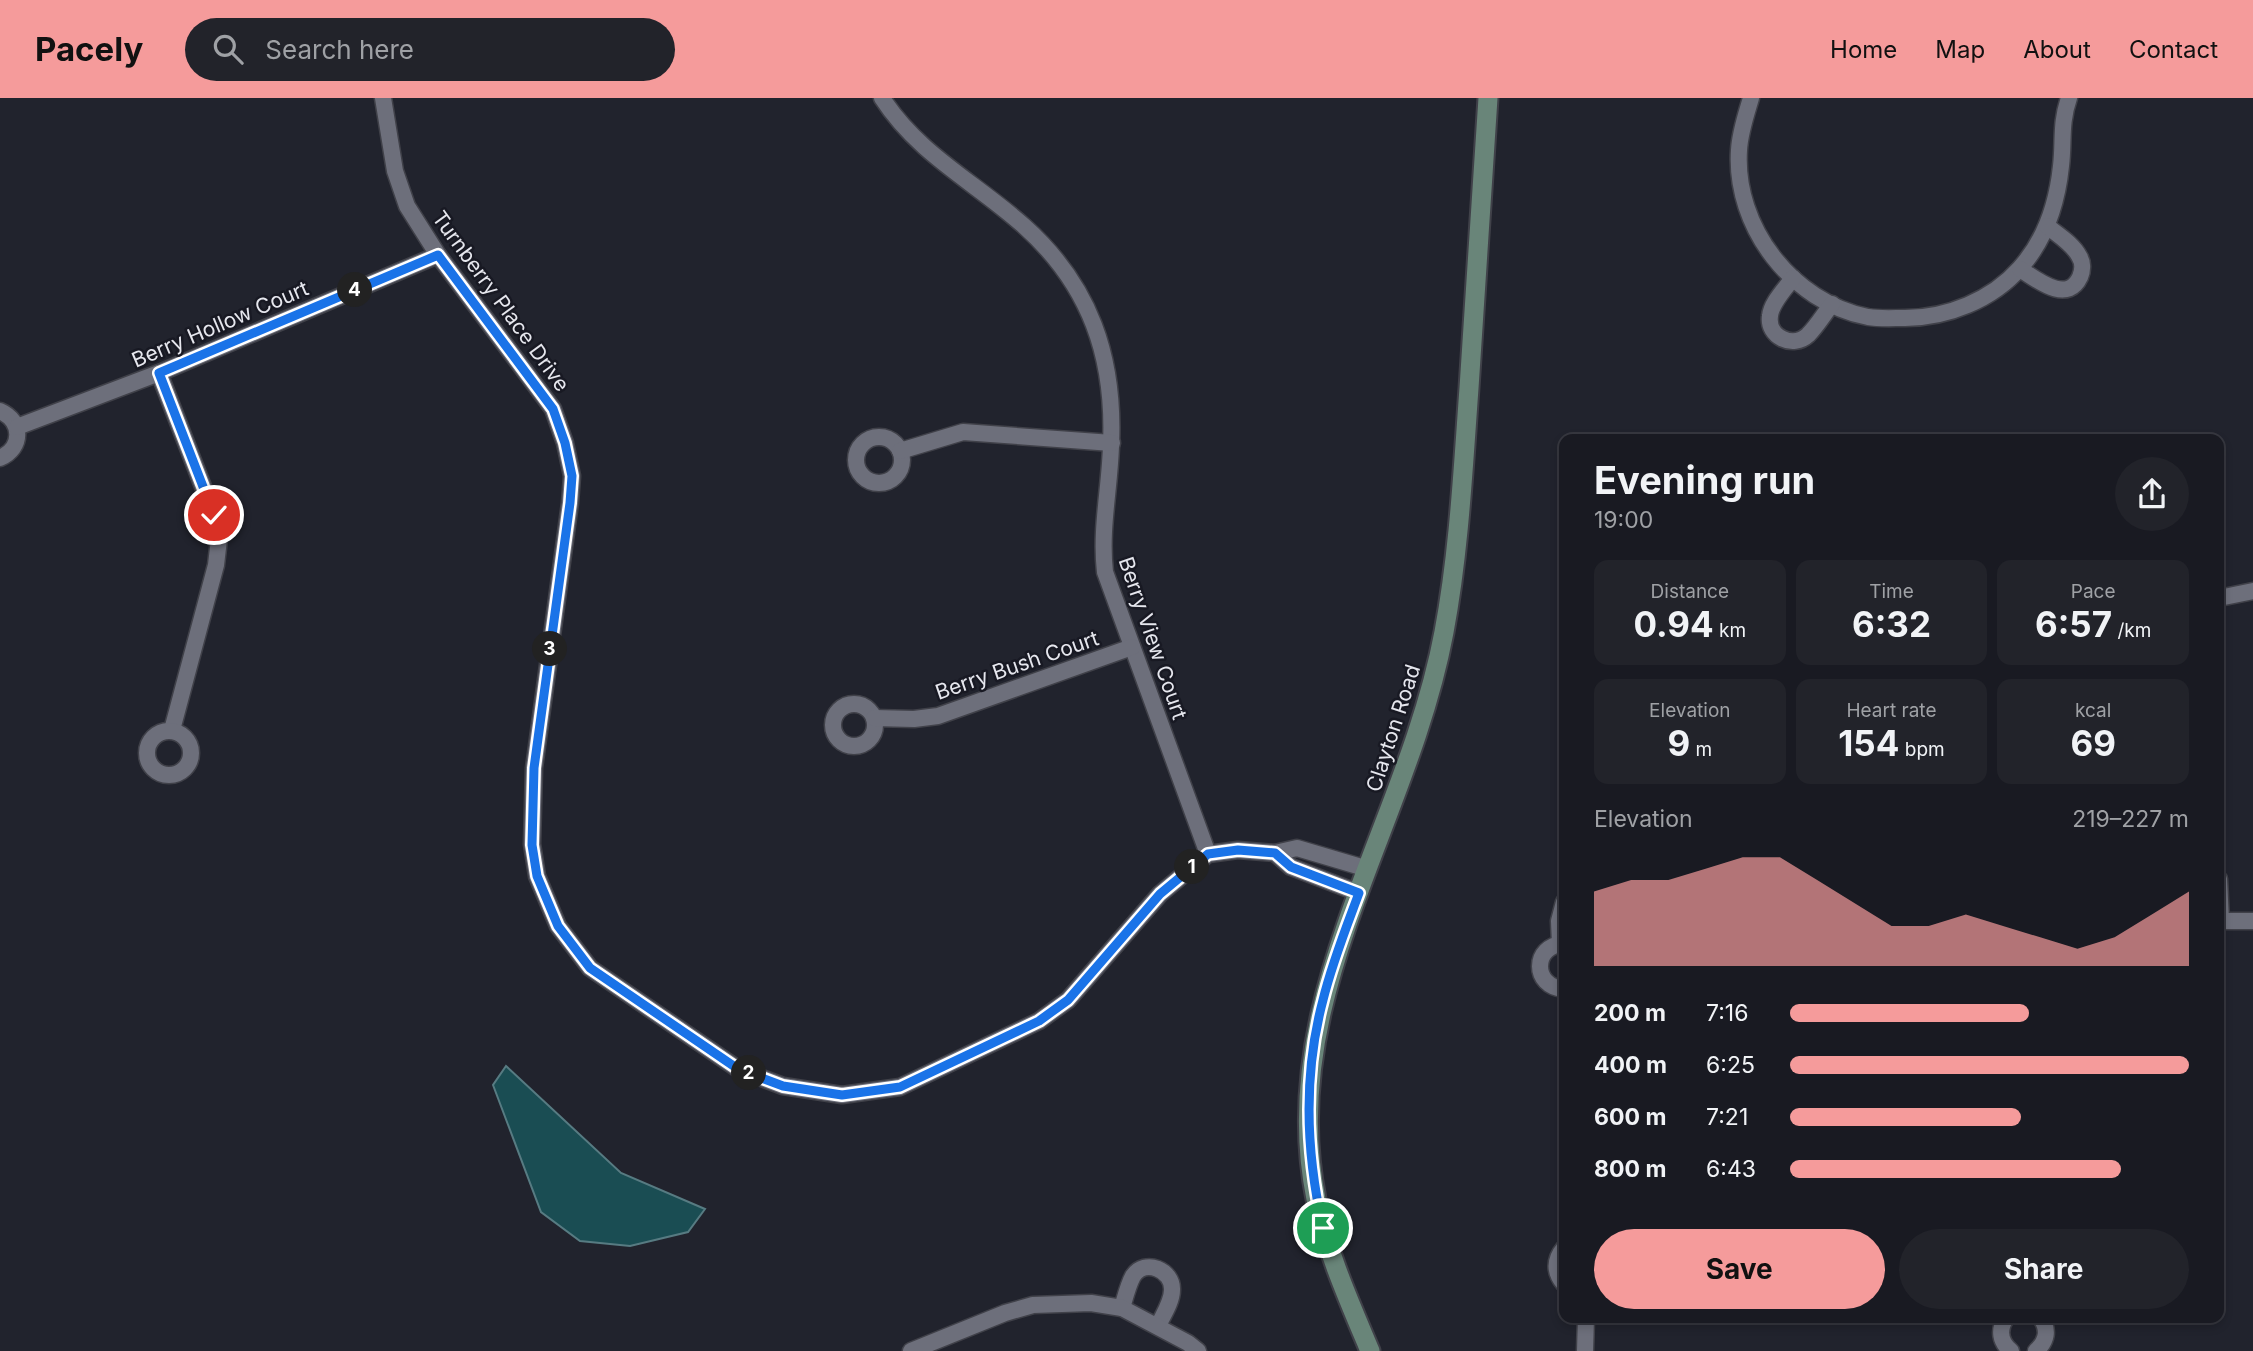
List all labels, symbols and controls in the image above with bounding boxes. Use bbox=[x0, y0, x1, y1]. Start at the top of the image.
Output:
search box bbox=[185, 18, 675, 81]
text: Pacely bbox=[35, 29, 143, 69]
icon: search bbox=[209, 30, 247, 68]
text: Search here bbox=[265, 34, 414, 65]
text: Home bbox=[1830, 35, 1897, 64]
text: Map bbox=[1935, 35, 1985, 64]
text: About bbox=[2023, 35, 2091, 64]
text: Contact bbox=[2129, 35, 2218, 64]
street label: Turnberry Place Drive bbox=[427, 206, 575, 396]
pin: 4 bbox=[338, 272, 372, 308]
street label: Berry Hollow Court bbox=[128, 275, 312, 372]
text: 4 bbox=[348, 278, 361, 301]
text: Evening run bbox=[1594, 457, 1815, 503]
button: share bbox=[2115, 457, 2189, 531]
pin bbox=[184, 485, 244, 545]
icon: check bbox=[195, 496, 233, 534]
text: 19:00 bbox=[1594, 506, 1653, 534]
street label: Berry View Court bbox=[1113, 553, 1193, 723]
text: Distance bbox=[1651, 580, 1729, 603]
text: Time bbox=[1869, 580, 1914, 603]
text: Pace bbox=[2071, 580, 2116, 603]
text: 0.94 bbox=[1634, 603, 1714, 645]
text: 6:32 bbox=[1852, 603, 1931, 645]
text: 6:57 bbox=[2035, 603, 2112, 645]
text: km bbox=[1714, 619, 1746, 642]
text: /km bbox=[2112, 619, 2151, 642]
street label: Berry Bush Court bbox=[932, 625, 1102, 705]
pin: 3 bbox=[532, 632, 568, 666]
text: 3 bbox=[543, 637, 556, 660]
street label: Clayton Road bbox=[1361, 661, 1425, 795]
text: Elevation bbox=[1649, 699, 1731, 722]
text: Heart rate bbox=[1846, 699, 1936, 722]
text: kcal bbox=[2075, 699, 2111, 722]
text: 9 bbox=[1667, 722, 1690, 764]
text: 154 bbox=[1838, 722, 1899, 764]
text: 69 bbox=[2070, 722, 2116, 764]
text: m bbox=[1690, 738, 1712, 761]
text: bpm bbox=[1899, 738, 1945, 761]
text: Elevation bbox=[1594, 805, 1693, 833]
text: 219–227 m bbox=[2072, 805, 2189, 833]
pin: 1 bbox=[1174, 850, 1210, 884]
text: 1 bbox=[1187, 855, 1196, 878]
text: 200 m bbox=[1594, 999, 1666, 1027]
text: 7:16 bbox=[1706, 999, 1749, 1027]
text: 400 m bbox=[1594, 1051, 1667, 1079]
text: 6:25 bbox=[1706, 1051, 1755, 1079]
pin: 2 bbox=[732, 1056, 766, 1090]
text: 2 bbox=[743, 1061, 754, 1084]
text: 600 m bbox=[1594, 1103, 1666, 1131]
text: 7:21 bbox=[1706, 1103, 1748, 1131]
text: 800 m bbox=[1594, 1155, 1666, 1183]
text: 6:43 bbox=[1706, 1155, 1756, 1183]
pin bbox=[1293, 1198, 1353, 1258]
icon: arrive bbox=[1304, 1209, 1342, 1247]
button: Save bbox=[1594, 1229, 1885, 1309]
button: Share bbox=[1899, 1229, 2189, 1309]

